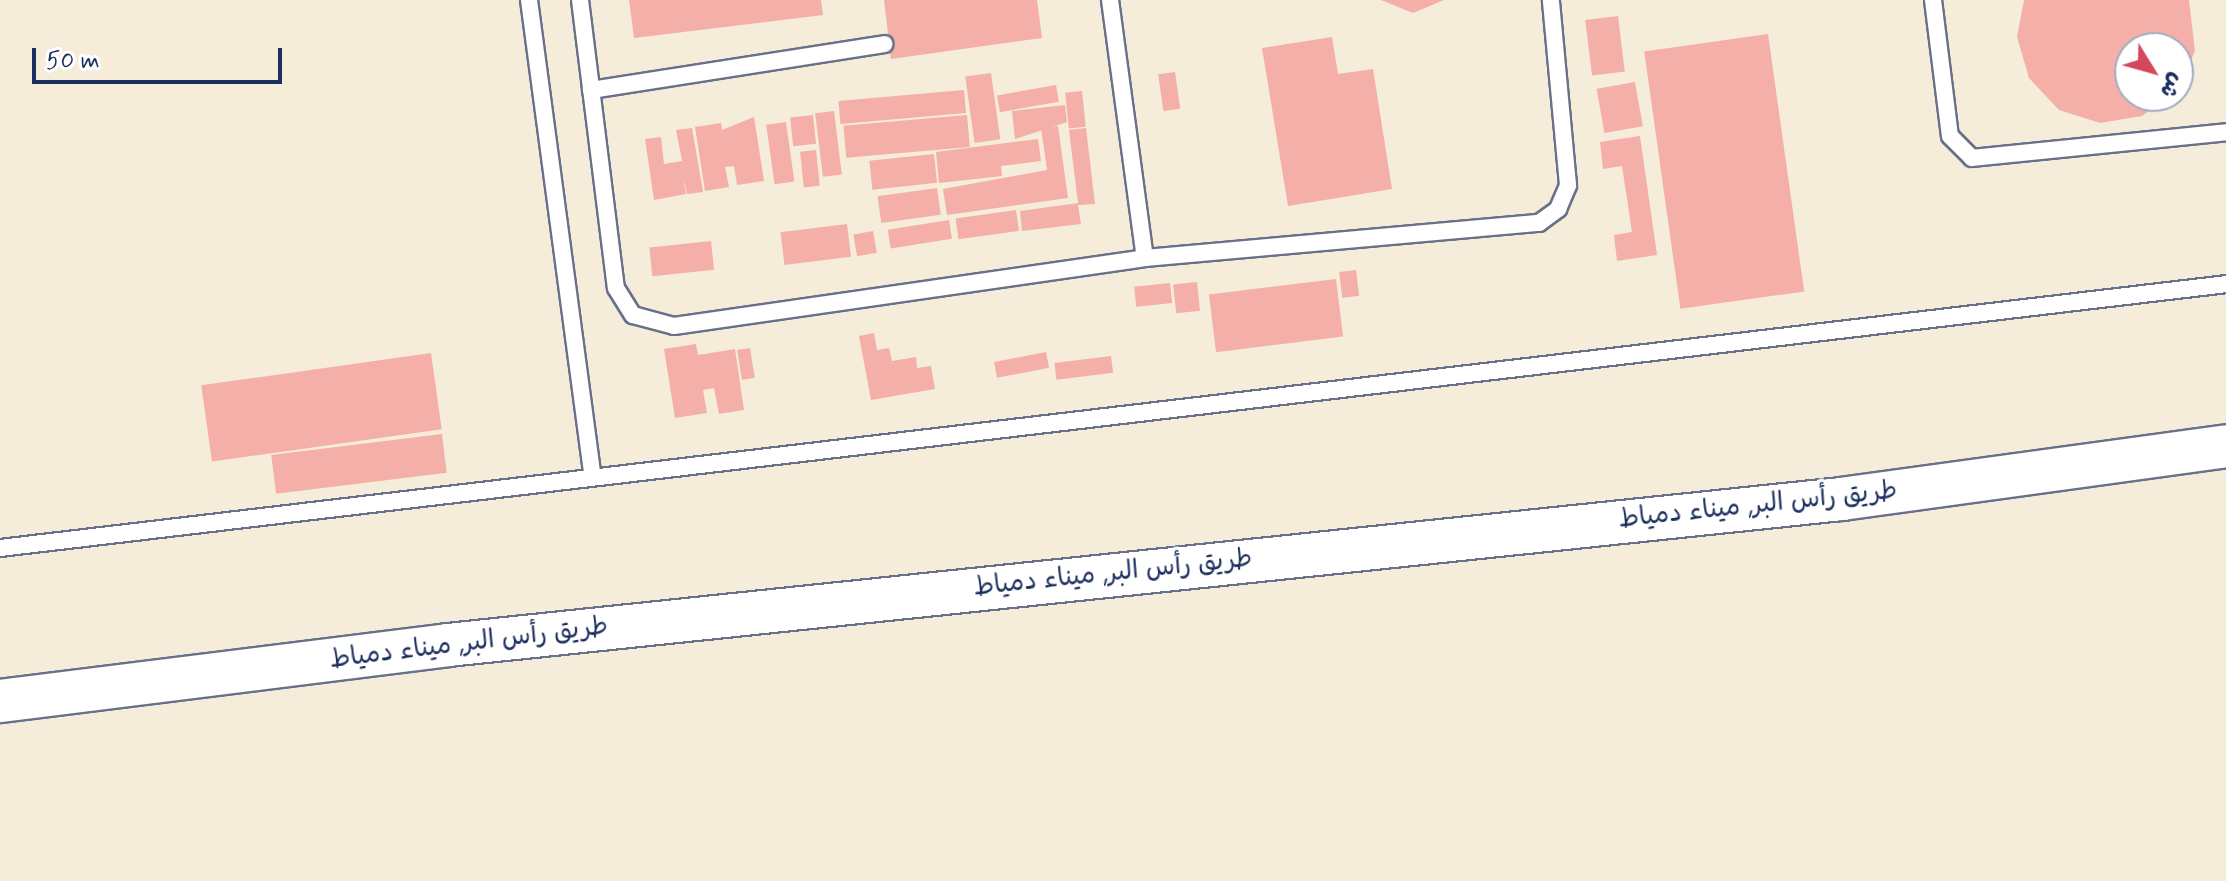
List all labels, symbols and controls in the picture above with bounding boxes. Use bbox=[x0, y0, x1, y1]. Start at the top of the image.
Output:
scale bar bbox=[36, 32, 286, 82]
north arrow bbox=[2114, 32, 2194, 112]
text: 50 m bbox=[46, 46, 100, 77]
text: ش bbox=[2153, 67, 2190, 103]
street label: طريق رأس البر, ميناء دمياط bbox=[1617, 476, 1899, 536]
street label: طريق رأس البر, ميناء دمياط bbox=[972, 544, 1254, 604]
street label: طريق رأس البر, ميناء دمياط bbox=[328, 611, 610, 677]

